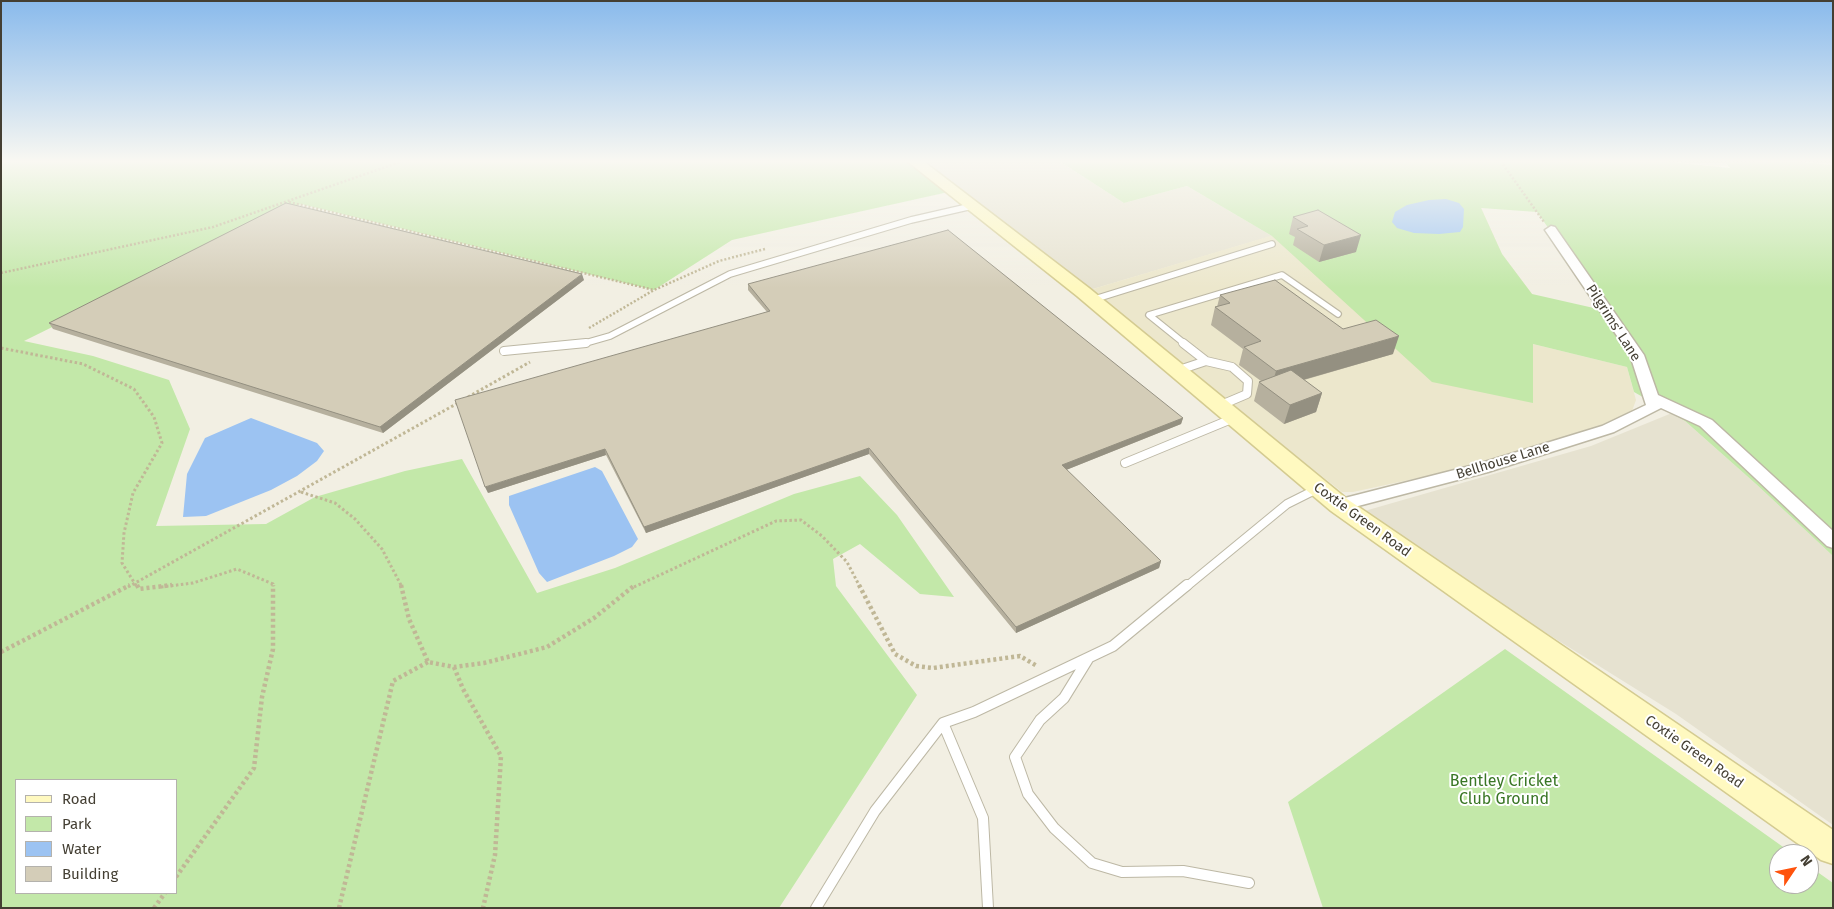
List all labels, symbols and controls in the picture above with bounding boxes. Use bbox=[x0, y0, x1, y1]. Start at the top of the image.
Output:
street label: Pilgrims' Lane bbox=[1582, 281, 1644, 365]
street label: Bellhouse Lane bbox=[1454, 439, 1552, 483]
street label: Coxtie Green Road bbox=[1310, 479, 1414, 561]
street label: Coxtie Green Road bbox=[1642, 712, 1746, 792]
park label: Bentley Cricket Club Ground bbox=[1450, 772, 1558, 810]
legend bbox=[15, 779, 178, 894]
text: Road bbox=[62, 790, 97, 808]
text: Park bbox=[62, 815, 92, 833]
text: Water bbox=[62, 840, 101, 858]
north arrow bbox=[1769, 844, 1819, 894]
text: N bbox=[1796, 852, 1816, 869]
text: Building bbox=[62, 865, 118, 883]

